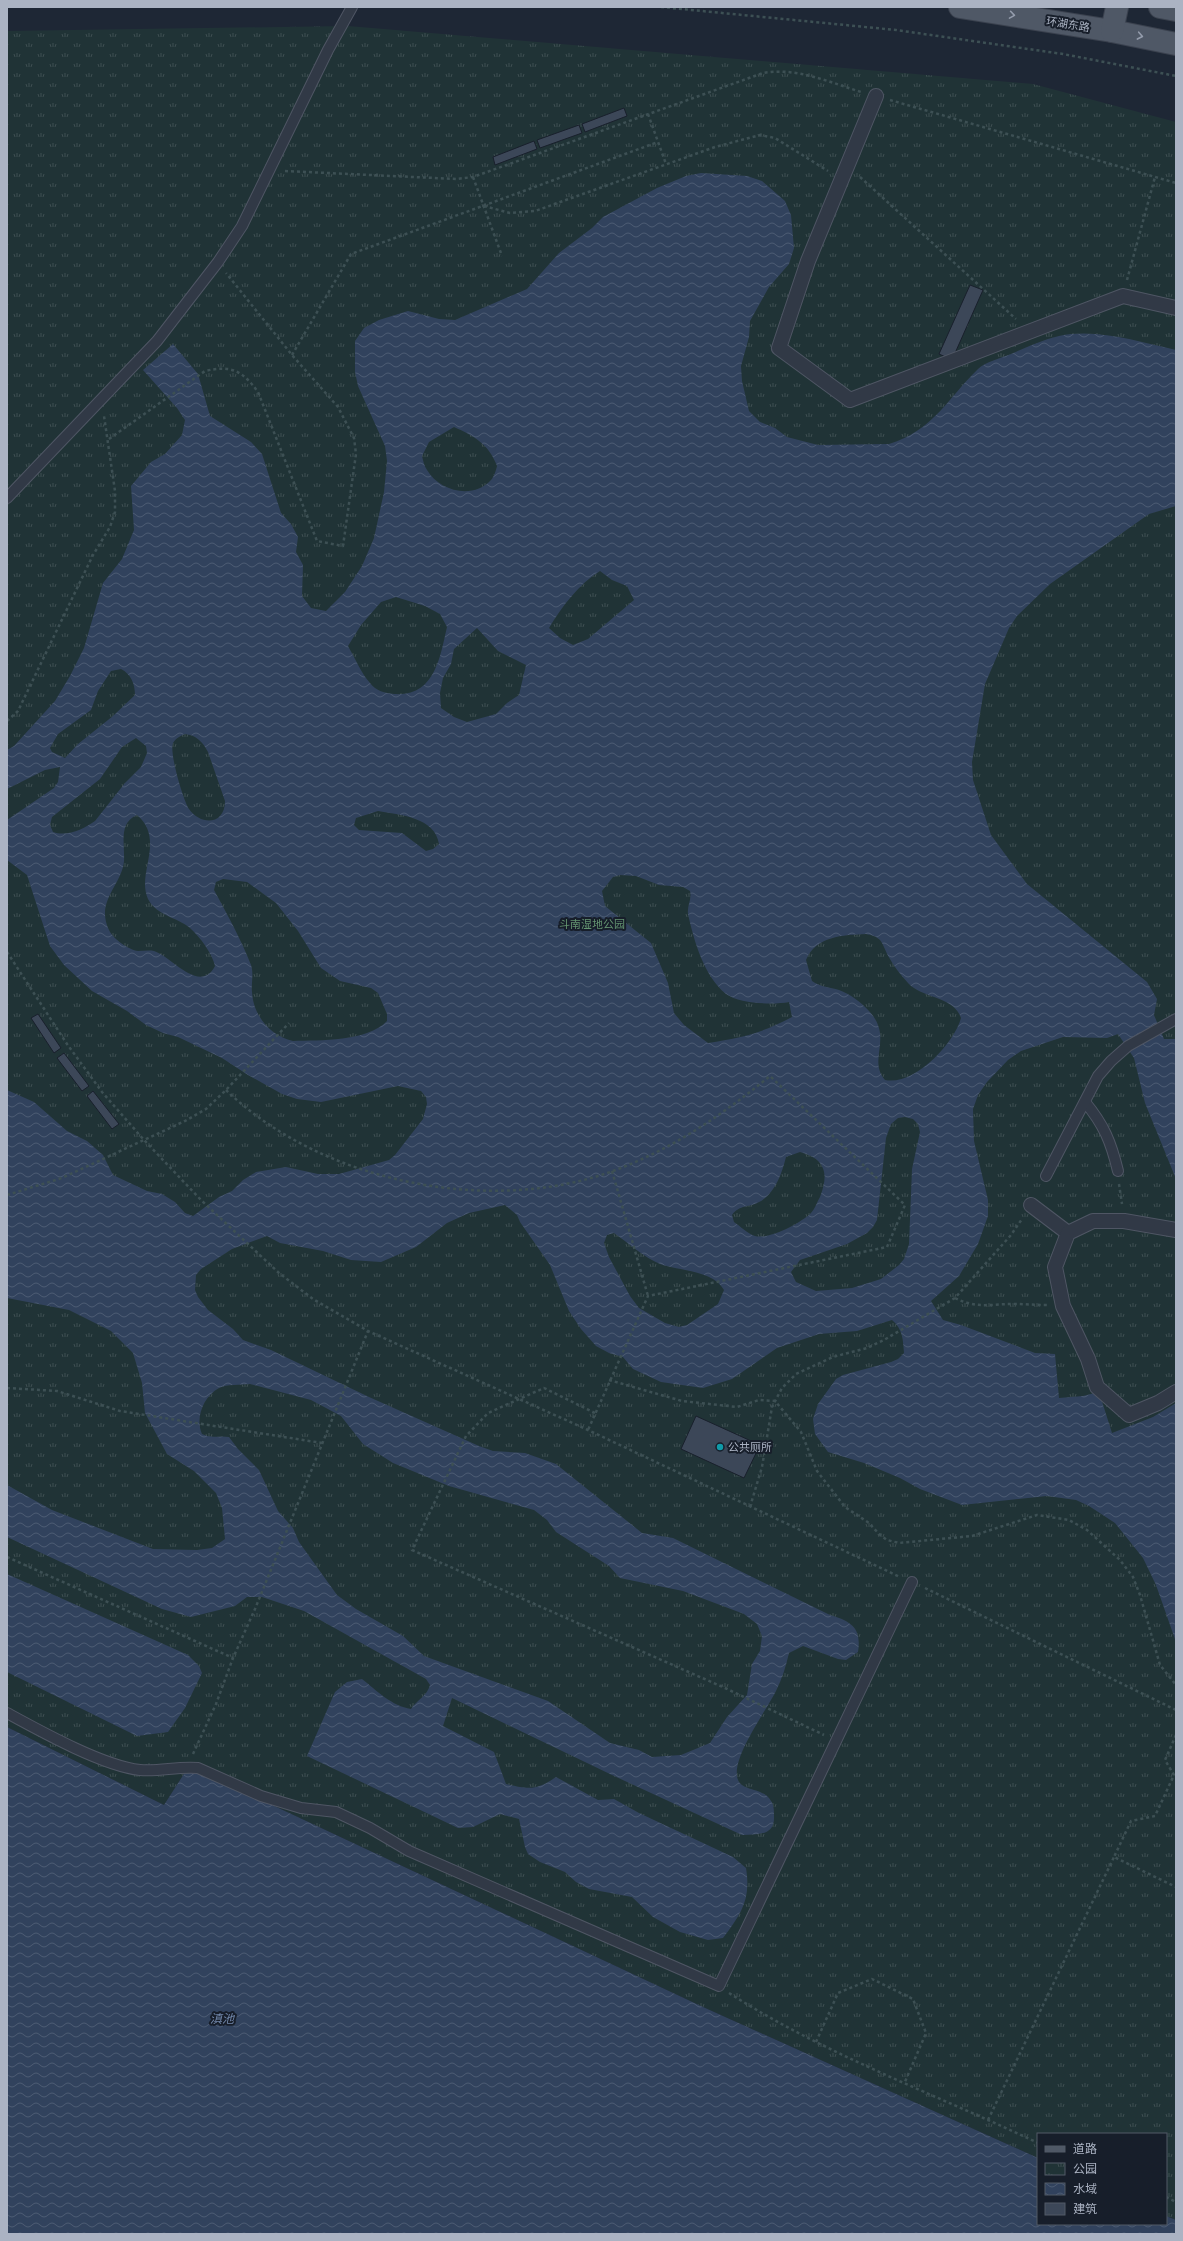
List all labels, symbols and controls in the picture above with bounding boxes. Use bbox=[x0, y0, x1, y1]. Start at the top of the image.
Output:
one-way arrow bbox=[1009, 10, 1015, 19]
street label: 环湖东路 bbox=[1045, 15, 1091, 34]
one-way arrow bbox=[1137, 32, 1144, 40]
park label: 斗南湿地公园 bbox=[559, 918, 625, 931]
place label: 公共厕所 bbox=[728, 1441, 772, 1454]
marker: 公共厕所 bbox=[715, 1442, 725, 1452]
water label: 滇池 bbox=[210, 2012, 235, 2026]
legend bbox=[1037, 2133, 1167, 2225]
text: 道路 bbox=[1073, 2142, 1097, 2156]
text: 公园 bbox=[1073, 2162, 1097, 2176]
text: 水域 bbox=[1073, 2182, 1097, 2196]
text: 建筑 bbox=[1073, 2202, 1097, 2216]

